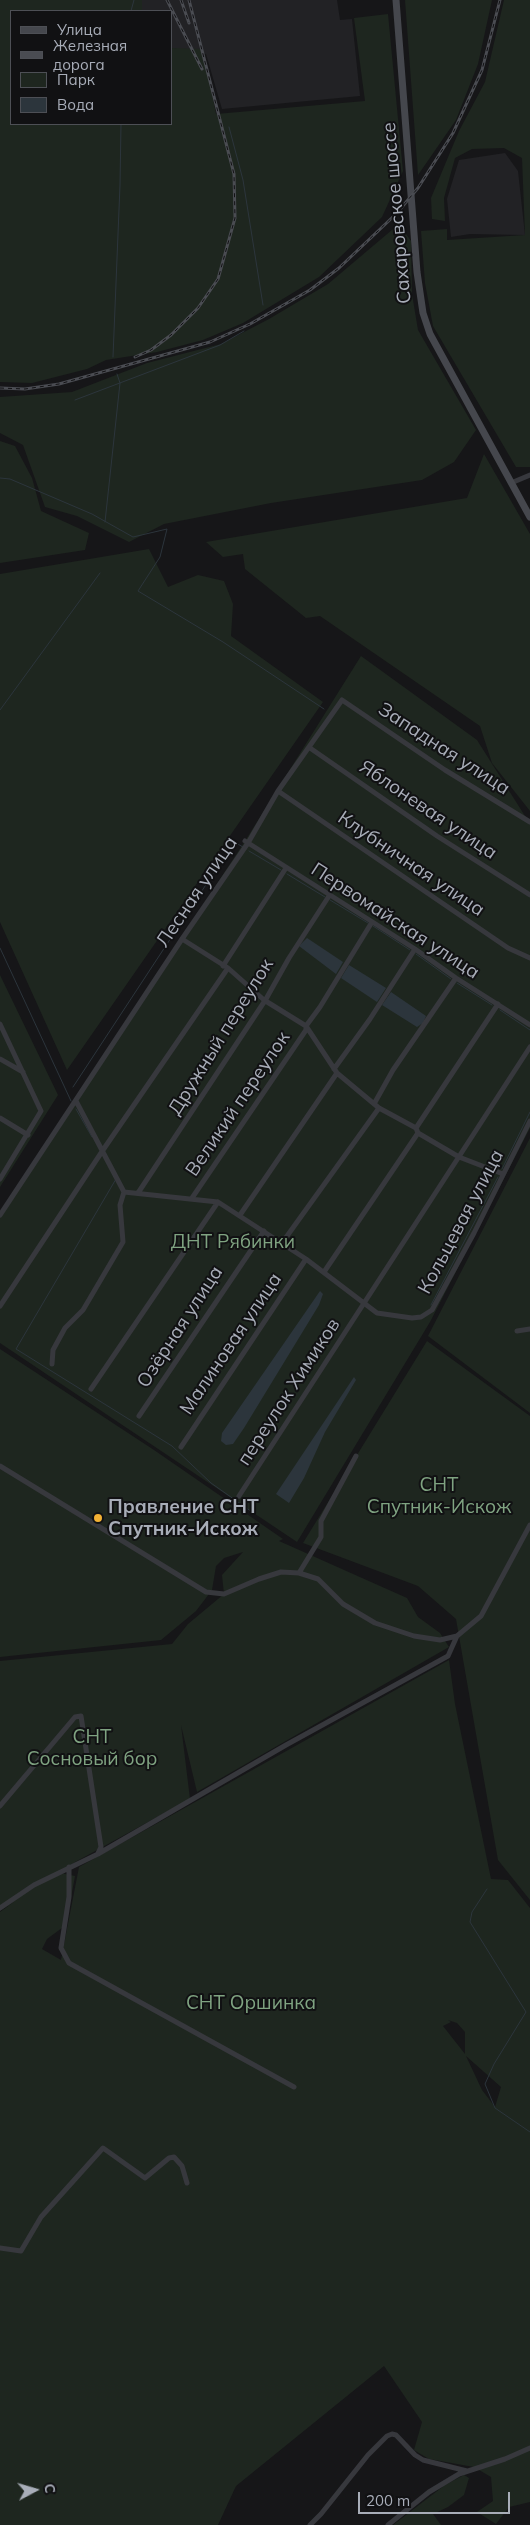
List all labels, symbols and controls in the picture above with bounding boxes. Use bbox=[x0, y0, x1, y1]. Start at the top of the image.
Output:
legend bbox=[10, 10, 172, 125]
text: Улица bbox=[57, 20, 102, 39]
text: Железная дорога bbox=[53, 36, 127, 74]
text: Парк bbox=[57, 70, 95, 89]
text: Вода bbox=[57, 95, 94, 114]
street label: Сахаровское шоссе bbox=[378, 121, 416, 305]
street label: Западная улица bbox=[374, 698, 514, 800]
street label: Яблоневая улица bbox=[355, 756, 501, 864]
street label: Клубничная улица bbox=[333, 806, 489, 922]
street label: Лесная улица bbox=[152, 832, 242, 952]
street label: Первомайская улица bbox=[307, 858, 483, 984]
street label: Дружный переулок bbox=[164, 955, 278, 1119]
street label: Великий переулок bbox=[181, 1027, 295, 1181]
street label: Кольцевая улица bbox=[413, 1146, 509, 1298]
park label: ДНТ Рябинки bbox=[171, 1231, 295, 1253]
street label: Озёрная улица bbox=[132, 1262, 228, 1392]
street label: Малиновая улица bbox=[175, 1269, 287, 1419]
street label: переулок Химиков bbox=[233, 1314, 345, 1470]
park label: СНТ Спутник-Искож bbox=[367, 1474, 511, 1518]
place label: Правление СНТ Спутник-Искож bbox=[108, 1496, 259, 1540]
marker: Правление СНТ Спутник-Искож bbox=[92, 1512, 104, 1524]
park label: СНТ Сосновый бор bbox=[27, 1726, 157, 1770]
park label: СНТ Оршинка bbox=[186, 1992, 316, 2014]
north arrow bbox=[10, 2465, 60, 2515]
scale bar bbox=[360, 2482, 512, 2514]
text: С bbox=[40, 2483, 59, 2494]
text: 200 m bbox=[366, 2491, 410, 2510]

